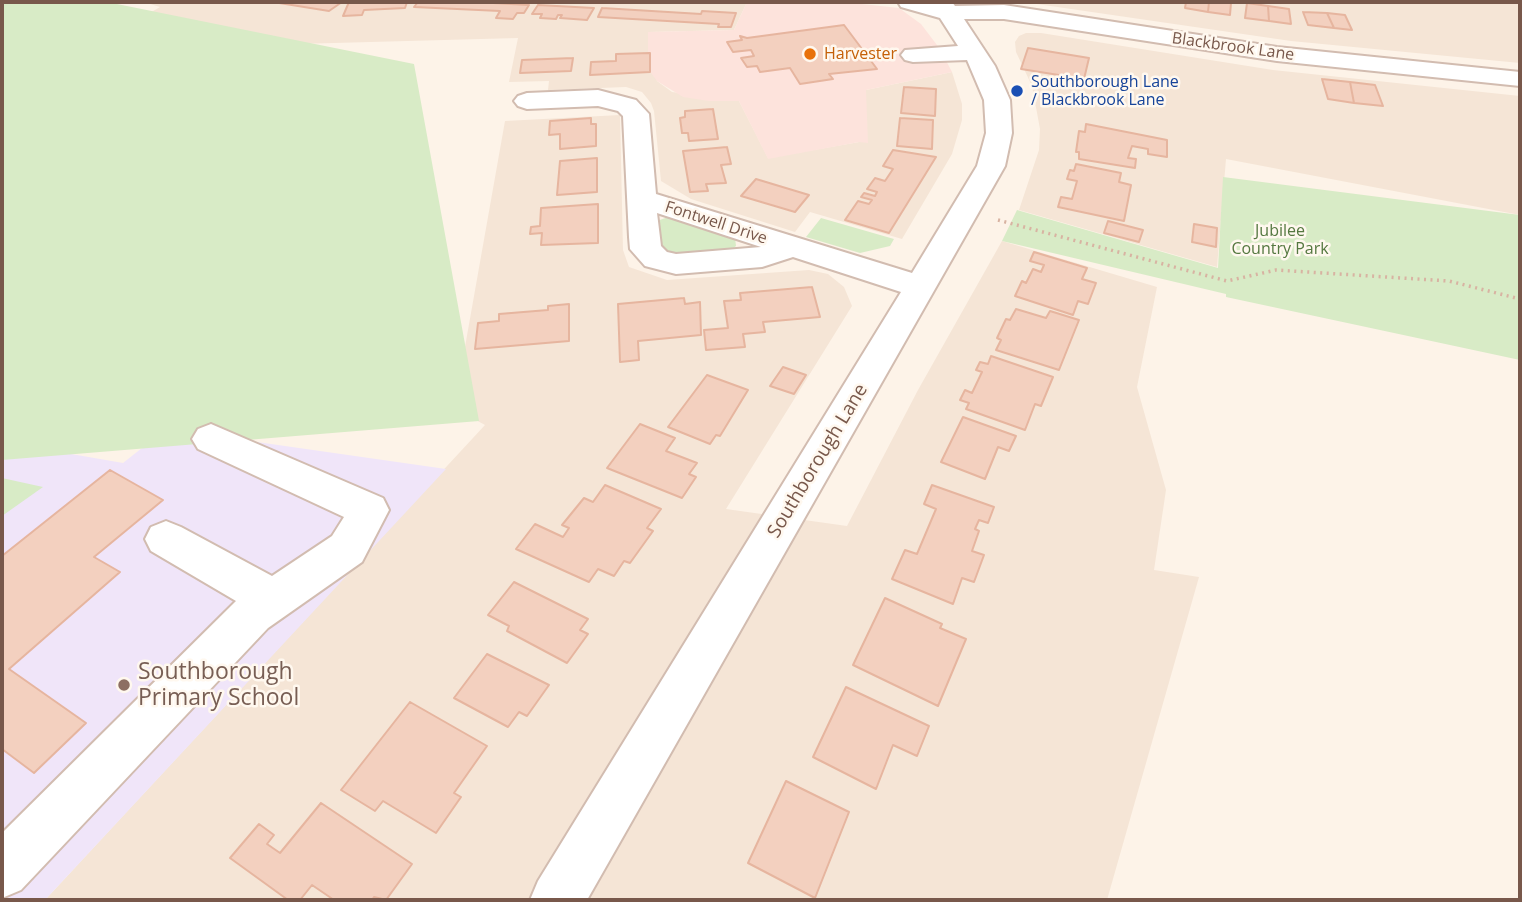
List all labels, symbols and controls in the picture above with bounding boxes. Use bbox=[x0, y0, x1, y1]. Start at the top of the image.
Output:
street label: Blackbrook Lane bbox=[1171, 29, 1295, 65]
place label: Harvester bbox=[824, 44, 897, 64]
marker: Harvester bbox=[802, 46, 818, 62]
place label: Southborough Lane / Blackbrook Lane bbox=[1031, 72, 1179, 110]
marker: Southborough Lane / Blackbrook Lane bbox=[1009, 83, 1025, 99]
street label: Fontwell Drive bbox=[663, 197, 769, 249]
park label: Jubilee Country Park bbox=[1231, 221, 1329, 259]
street label: Southborough Lane bbox=[763, 380, 873, 542]
place label: Southborough Primary School bbox=[138, 658, 299, 712]
marker: Southborough Primary School bbox=[116, 677, 132, 693]

